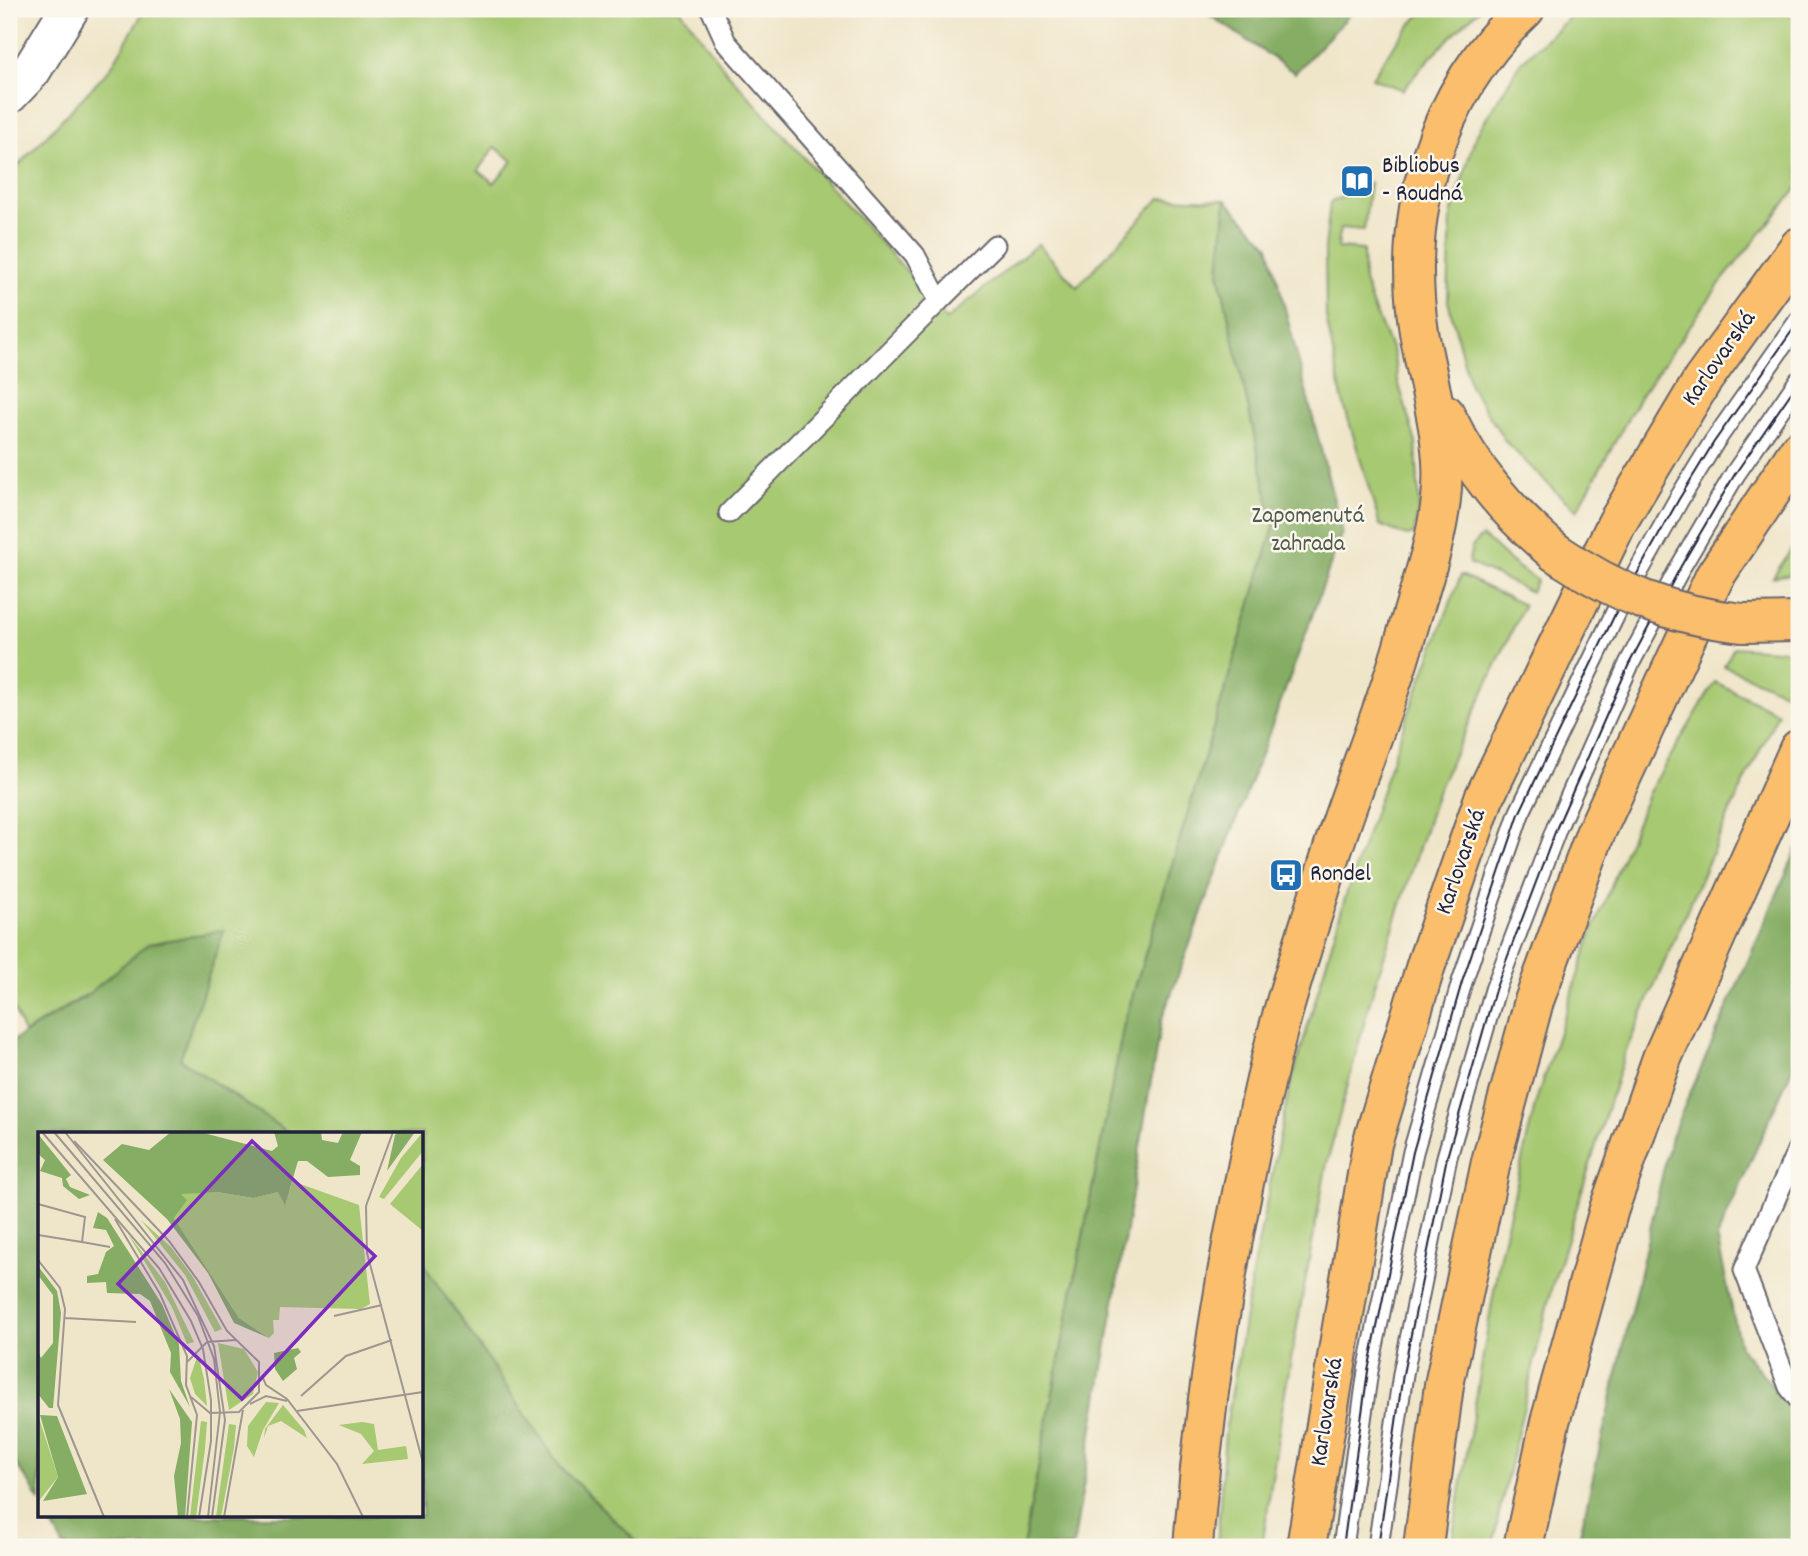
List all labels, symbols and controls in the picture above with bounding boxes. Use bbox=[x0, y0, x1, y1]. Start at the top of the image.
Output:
place label: Bibliobus - Roudná bbox=[1382, 150, 1463, 212]
library icon: Bibliobus - Roudná bbox=[1338, 162, 1376, 200]
street label: Karlovarská bbox=[1675, 304, 1765, 414]
park label: Zapomenutá zahrada bbox=[1252, 500, 1364, 562]
street label: Karlovarská bbox=[1428, 805, 1496, 919]
bus stop icon: Rondel bbox=[1267, 856, 1305, 894]
place label: Rondel bbox=[1310, 858, 1371, 892]
inset map bbox=[38, 1132, 424, 1518]
street label: Karlovarská bbox=[1303, 1355, 1353, 1469]

